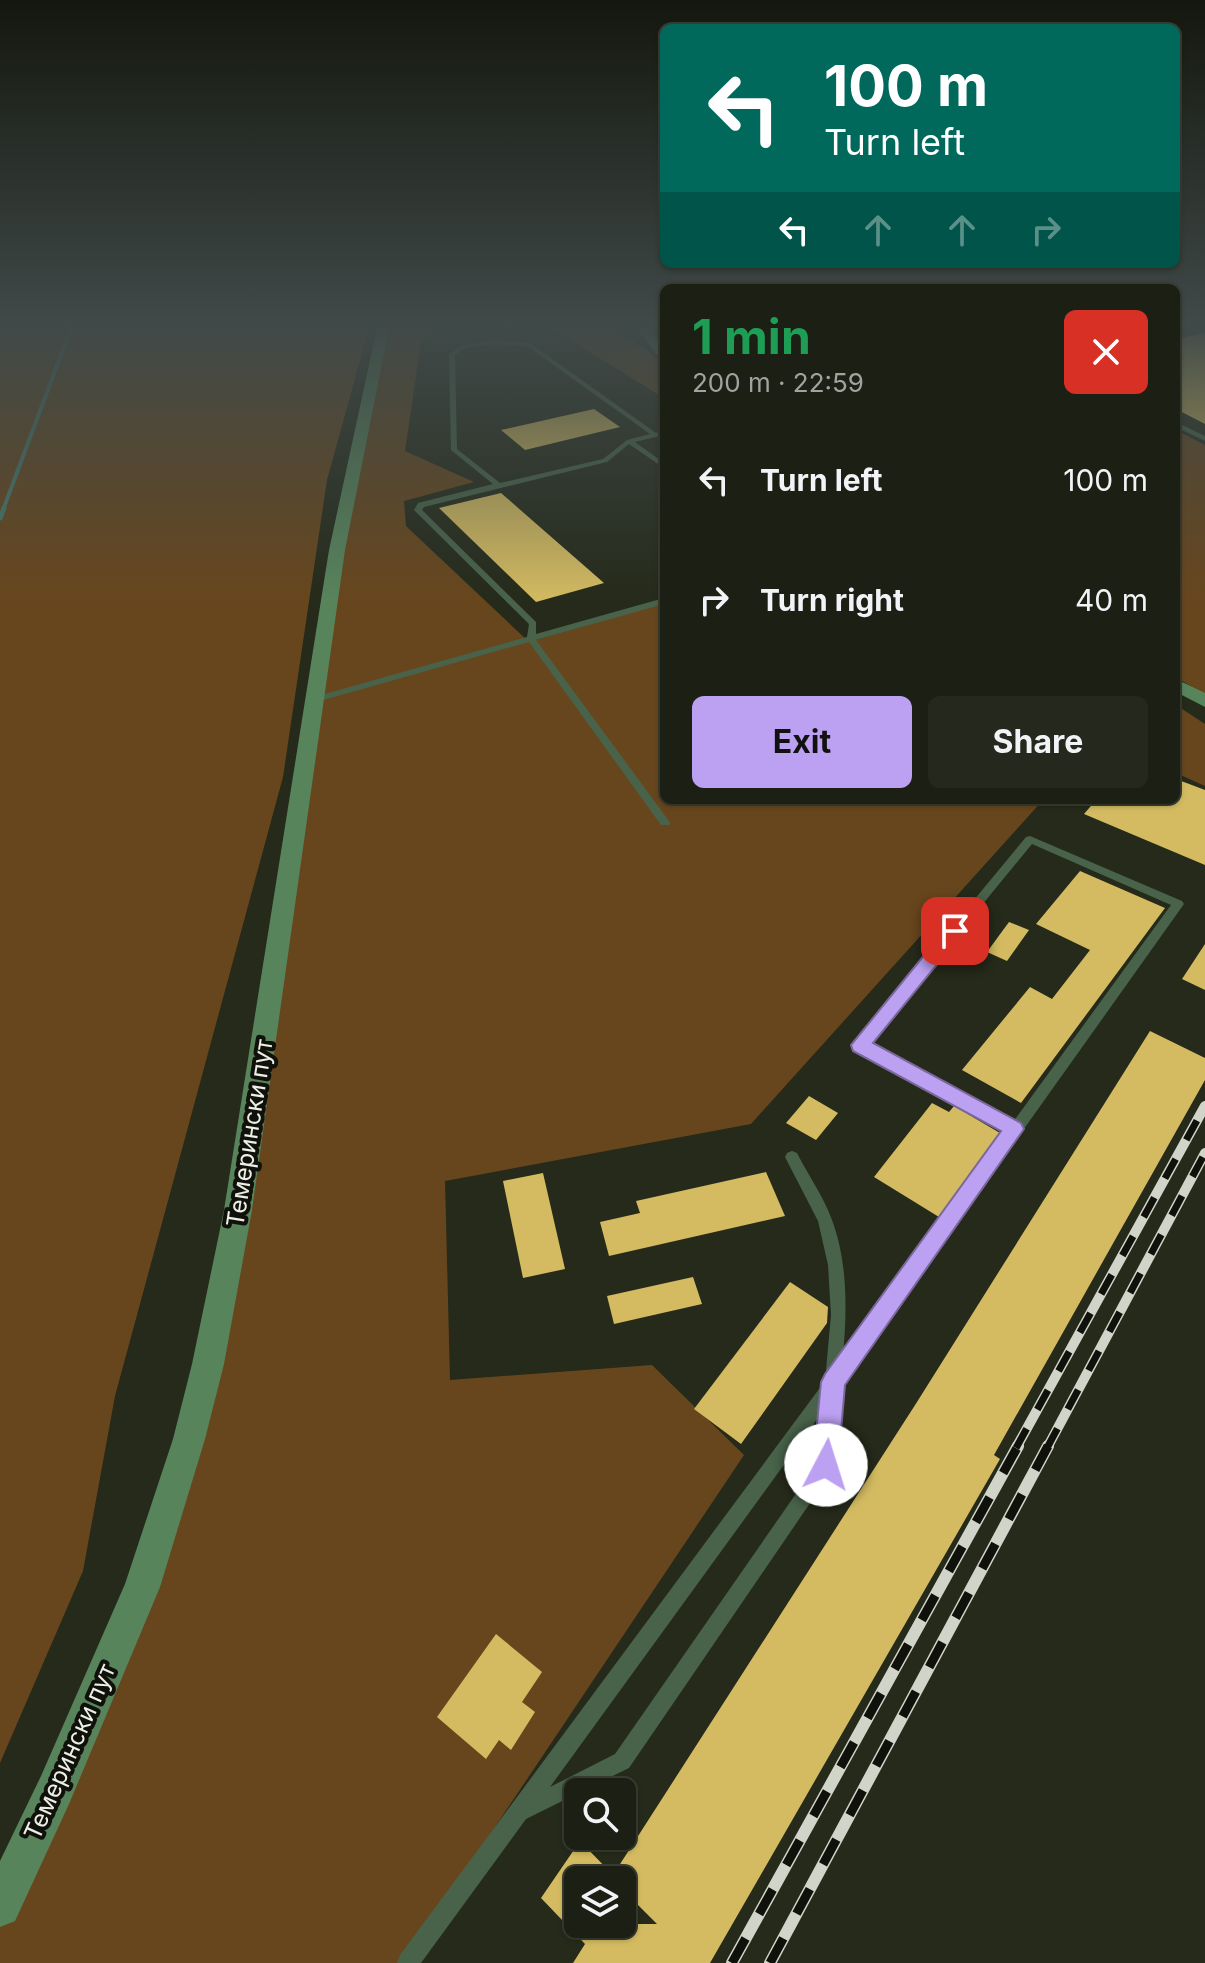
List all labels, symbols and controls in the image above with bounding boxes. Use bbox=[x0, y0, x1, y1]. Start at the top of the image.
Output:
text: 100 m bbox=[824, 52, 988, 120]
icon: left bbox=[692, 56, 796, 160]
text: Turn left bbox=[824, 120, 965, 164]
icon: left bbox=[772, 208, 816, 252]
icon: ahead bbox=[856, 208, 900, 252]
icon: ahead bbox=[940, 208, 984, 252]
icon: right bbox=[1024, 208, 1068, 252]
text: 1 min bbox=[692, 307, 811, 366]
button: close bbox=[1064, 310, 1148, 394]
text: 200 m · 22:59 bbox=[692, 367, 864, 398]
icon: left bbox=[692, 458, 736, 502]
text: Turn left bbox=[760, 462, 882, 498]
text: 100 m bbox=[1063, 462, 1148, 498]
icon: right bbox=[692, 578, 736, 622]
text: Turn right bbox=[760, 582, 904, 618]
text: 40 m bbox=[1075, 582, 1148, 618]
button: Exit bbox=[692, 696, 912, 788]
button: Share bbox=[928, 696, 1148, 788]
pin bbox=[921, 897, 989, 965]
icon: arrive bbox=[933, 909, 977, 953]
street label: Темерински пут bbox=[220, 1037, 279, 1229]
position arrow bbox=[784, 1423, 868, 1507]
street label: Темерински пут bbox=[18, 1659, 121, 1844]
map controls bbox=[564, 1778, 636, 1938]
button: search bbox=[564, 1778, 636, 1850]
button: layers bbox=[564, 1866, 636, 1938]

